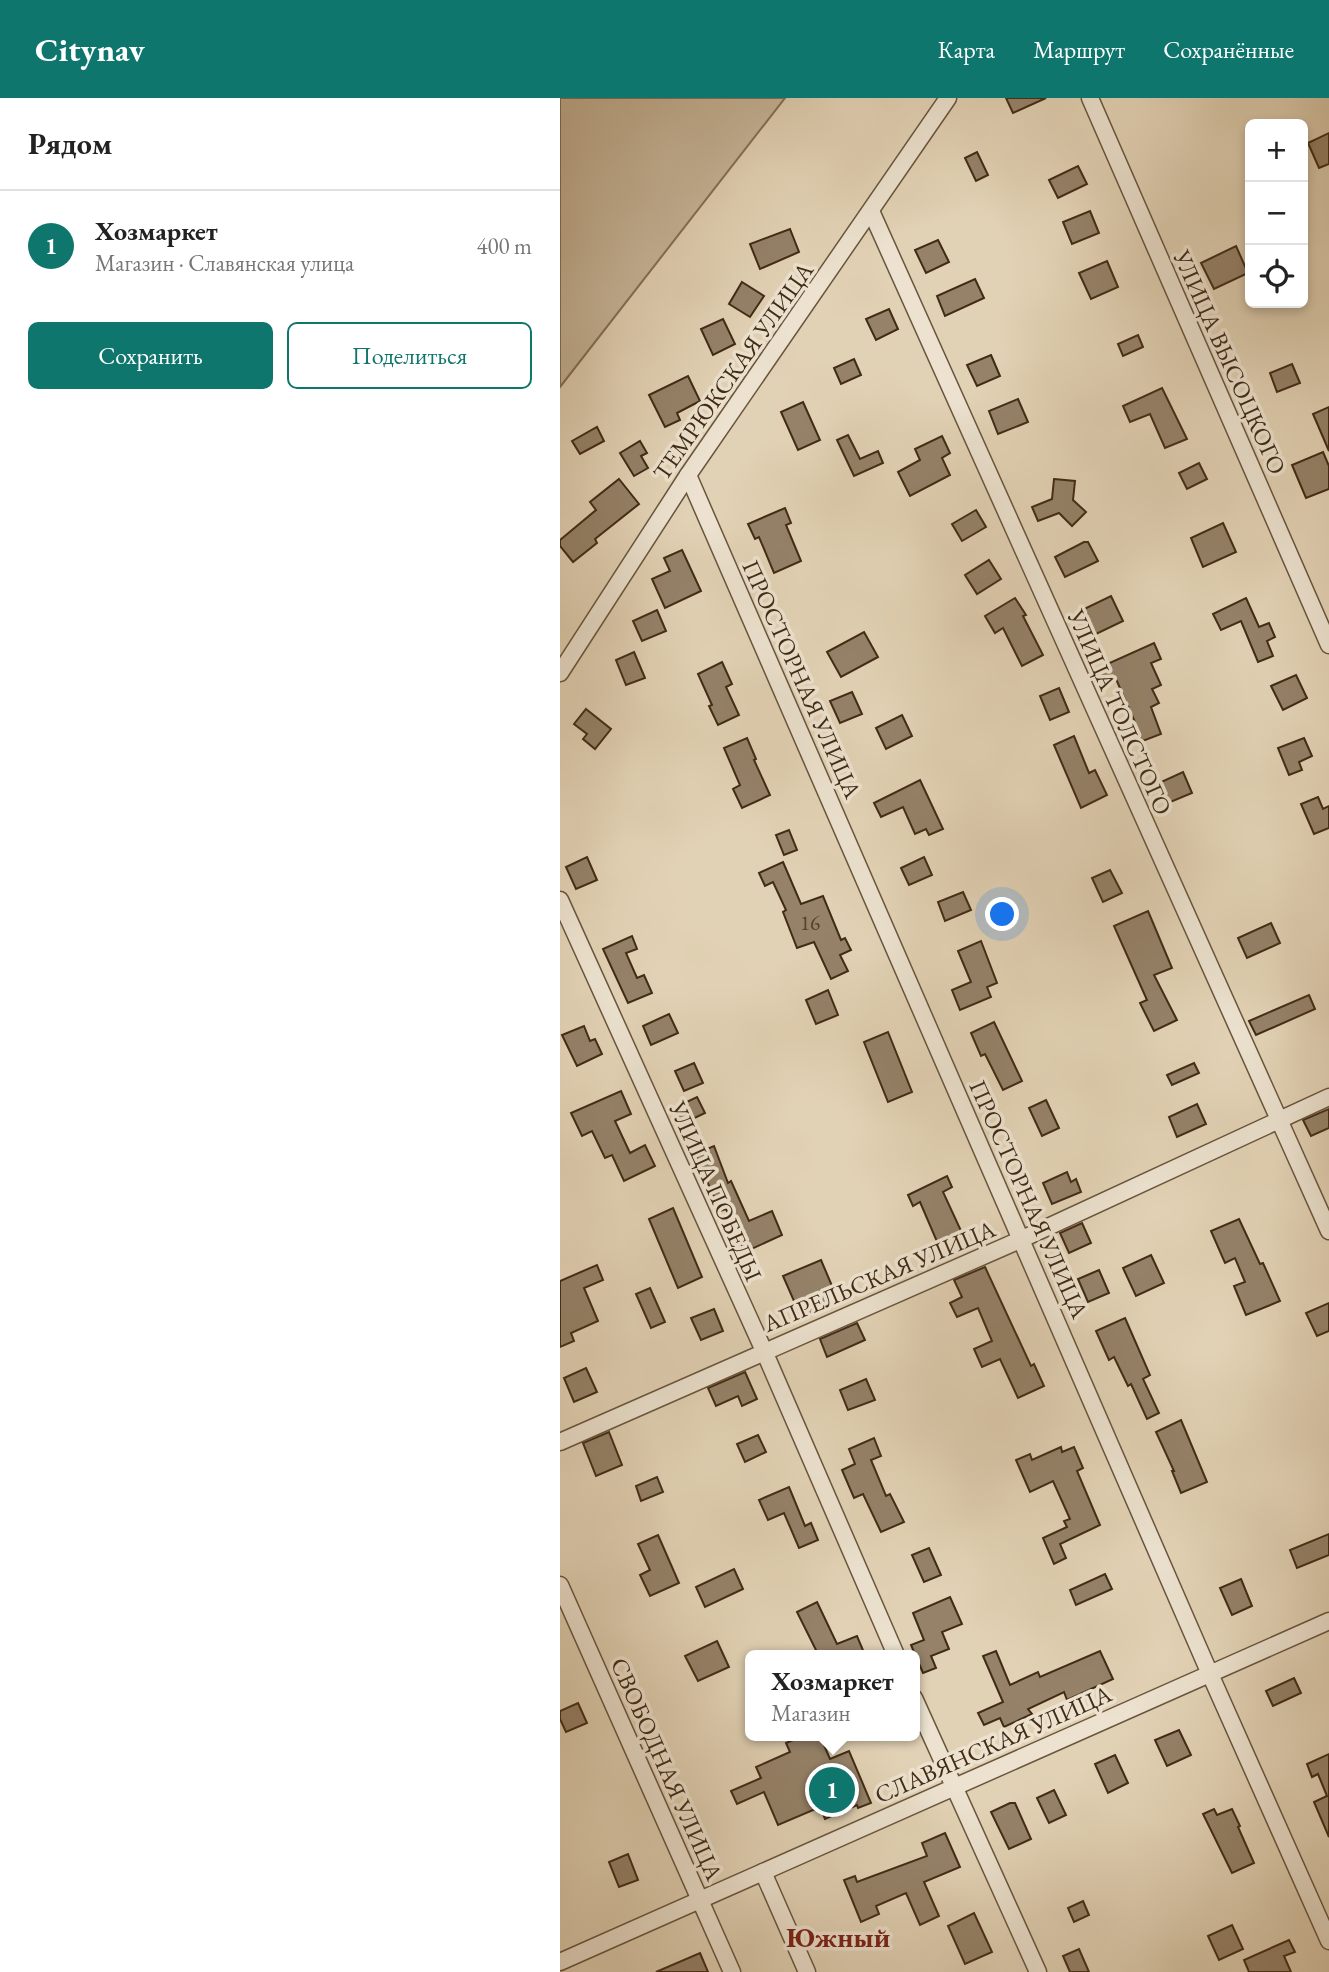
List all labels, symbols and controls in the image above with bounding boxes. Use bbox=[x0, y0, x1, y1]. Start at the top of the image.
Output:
text: Citynav bbox=[35, 28, 145, 71]
text: Карта bbox=[938, 34, 995, 65]
text: Маршрут bbox=[1033, 34, 1125, 65]
text: Сохранённые bbox=[1163, 34, 1294, 65]
map controls bbox=[1245, 119, 1308, 308]
button: + bbox=[1245, 119, 1308, 182]
text: Рядом bbox=[28, 124, 112, 163]
button: − bbox=[1245, 182, 1308, 245]
text: Хозмаркет bbox=[95, 214, 218, 248]
text: 1 bbox=[45, 231, 57, 261]
text: 400 m bbox=[476, 231, 532, 261]
street label: УЛИЦА ВЫСОЦКОГО bbox=[1166, 244, 1293, 479]
button: locate bbox=[1245, 245, 1308, 308]
text: Магазин · Славянская улица bbox=[95, 248, 354, 278]
street label: ТЕМРЮКСКАЯ УЛИЦА bbox=[646, 255, 820, 486]
button: Сохранить bbox=[28, 322, 273, 389]
button: Поделиться bbox=[287, 322, 532, 389]
street label: ПРОСТОРНАЯ УЛИЦА bbox=[735, 555, 869, 803]
street label: УЛИЦА ТОЛСТОГО bbox=[1060, 604, 1179, 820]
your location bbox=[985, 897, 1019, 931]
house number: 16 bbox=[800, 909, 820, 936]
street label: ПРОСТОРНАЯ УЛИЦА bbox=[962, 1075, 1096, 1323]
street label: УЛИЦА ПОБЕДЫ bbox=[662, 1095, 770, 1286]
street label: АПРЕЛЬСКАЯ УЛИЦА bbox=[757, 1213, 1000, 1339]
popup bbox=[745, 1650, 920, 1741]
street label: СВОБОДНАЯ УЛИЦА bbox=[604, 1653, 730, 1886]
text: Хозмаркет bbox=[771, 1664, 894, 1698]
street label: СЛАВЯНСКАЯ УЛИЦА bbox=[870, 1678, 1117, 1810]
text: Магазин bbox=[771, 1698, 851, 1728]
pin: 1 bbox=[809, 1764, 855, 1816]
district label: Южный bbox=[786, 1919, 890, 1955]

